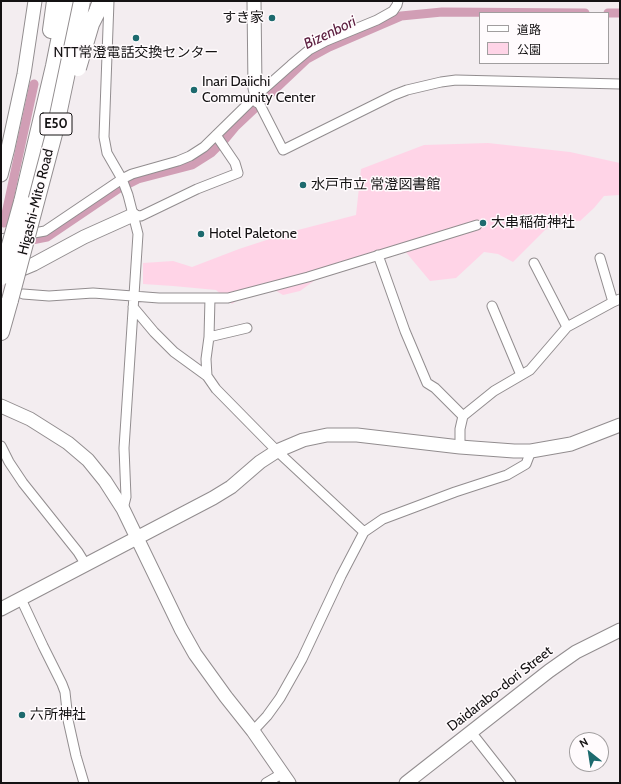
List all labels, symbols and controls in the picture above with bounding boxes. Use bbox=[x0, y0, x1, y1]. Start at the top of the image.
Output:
place label: すき家 bbox=[222, 10, 264, 26]
legend bbox=[479, 12, 609, 64]
marker: すき家 bbox=[267, 13, 277, 23]
water label: Bizenbori bbox=[301, 13, 359, 53]
text: 道路 bbox=[517, 22, 541, 37]
marker: NTT常澄電話交換センター bbox=[131, 33, 141, 43]
text: 公園 bbox=[517, 42, 541, 57]
place label: NTT常澄電話交換センター bbox=[54, 45, 218, 61]
place label: Inari Daiichi Community Center bbox=[202, 74, 315, 106]
marker: Inari Daiichi Community Center bbox=[189, 85, 199, 95]
road number: E50 bbox=[40, 113, 72, 135]
street label: Higashi-Mito Road bbox=[15, 147, 57, 257]
place label: 水戸市立 常澄図書館 bbox=[311, 177, 440, 193]
marker: 水戸市立 常澄図書館 bbox=[298, 180, 308, 190]
place label: 大串稲荷神社 bbox=[491, 215, 575, 231]
marker: 大串稲荷神社 bbox=[478, 218, 488, 228]
place label: Hotel Paletone bbox=[209, 226, 297, 242]
marker: Hotel Paletone bbox=[196, 229, 206, 239]
street label: Daidarabo-dori Street bbox=[444, 643, 556, 735]
place label: 六所神社 bbox=[30, 707, 86, 723]
marker: 六所神社 bbox=[17, 710, 27, 720]
north arrow bbox=[569, 732, 609, 772]
text: N bbox=[577, 734, 590, 750]

